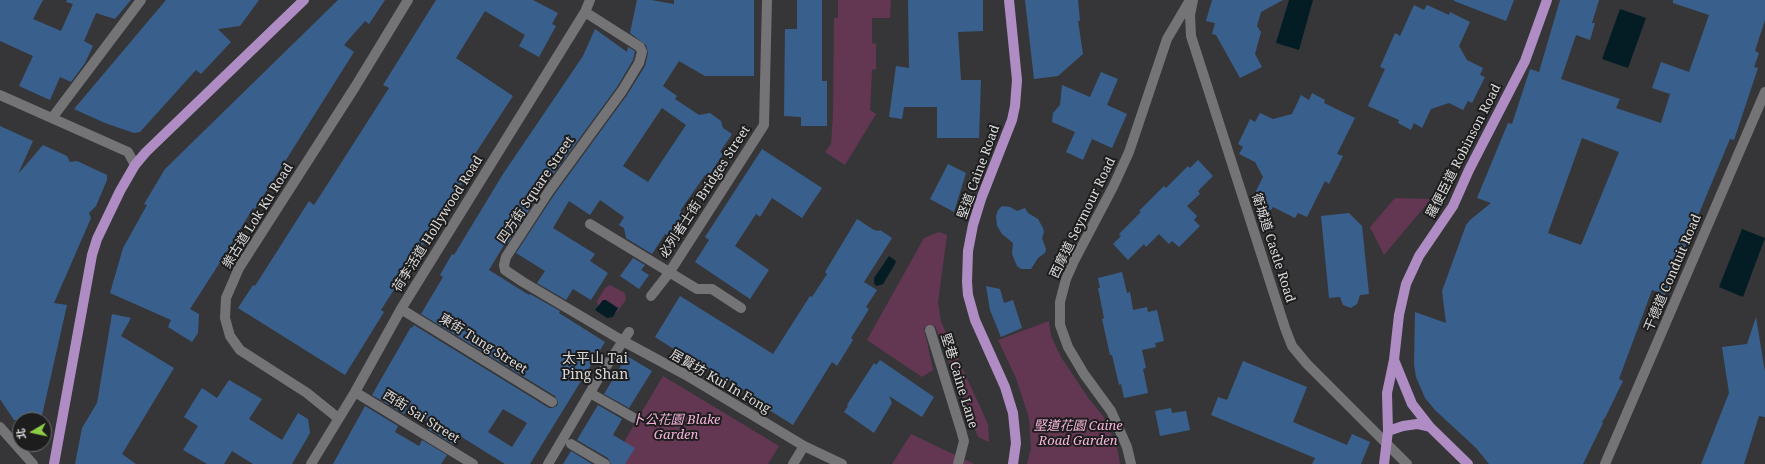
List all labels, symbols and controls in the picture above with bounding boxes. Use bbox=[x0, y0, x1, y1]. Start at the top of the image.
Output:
street label: 羅便臣道 Robinson Road bbox=[1423, 81, 1505, 221]
street label: 必列者士街 Bridges Street bbox=[656, 123, 754, 261]
street label: 堅道 Caine Road bbox=[955, 123, 1003, 221]
street label: 四方街 Square Street bbox=[494, 134, 578, 246]
street label: 荷李活道 Hollywood Road bbox=[390, 153, 486, 295]
street label: 西摩道 Seymour Road bbox=[1047, 155, 1119, 281]
street label: 樂古道 Lok Ku Road bbox=[219, 161, 297, 271]
street label: 衛城道 Castle Road bbox=[1248, 191, 1298, 305]
street label: 干德道 Conduit Road bbox=[1641, 212, 1705, 334]
street label: 東街 Tung Street bbox=[436, 311, 530, 377]
street label: 堅巷 Caine Lane bbox=[937, 332, 981, 430]
street label: 居賢坊 Kui In Fong bbox=[667, 347, 773, 417]
district label: 太平山 Tai Ping Shan bbox=[557, 351, 633, 384]
street label: 西街 Sai Street bbox=[380, 387, 462, 447]
north arrow bbox=[12, 412, 52, 452]
park label: 卜公花園 Blake Garden bbox=[632, 412, 720, 443]
park label: 堅道花園 Caine Road Garden bbox=[1033, 418, 1123, 449]
text: 北 bbox=[12, 427, 29, 440]

